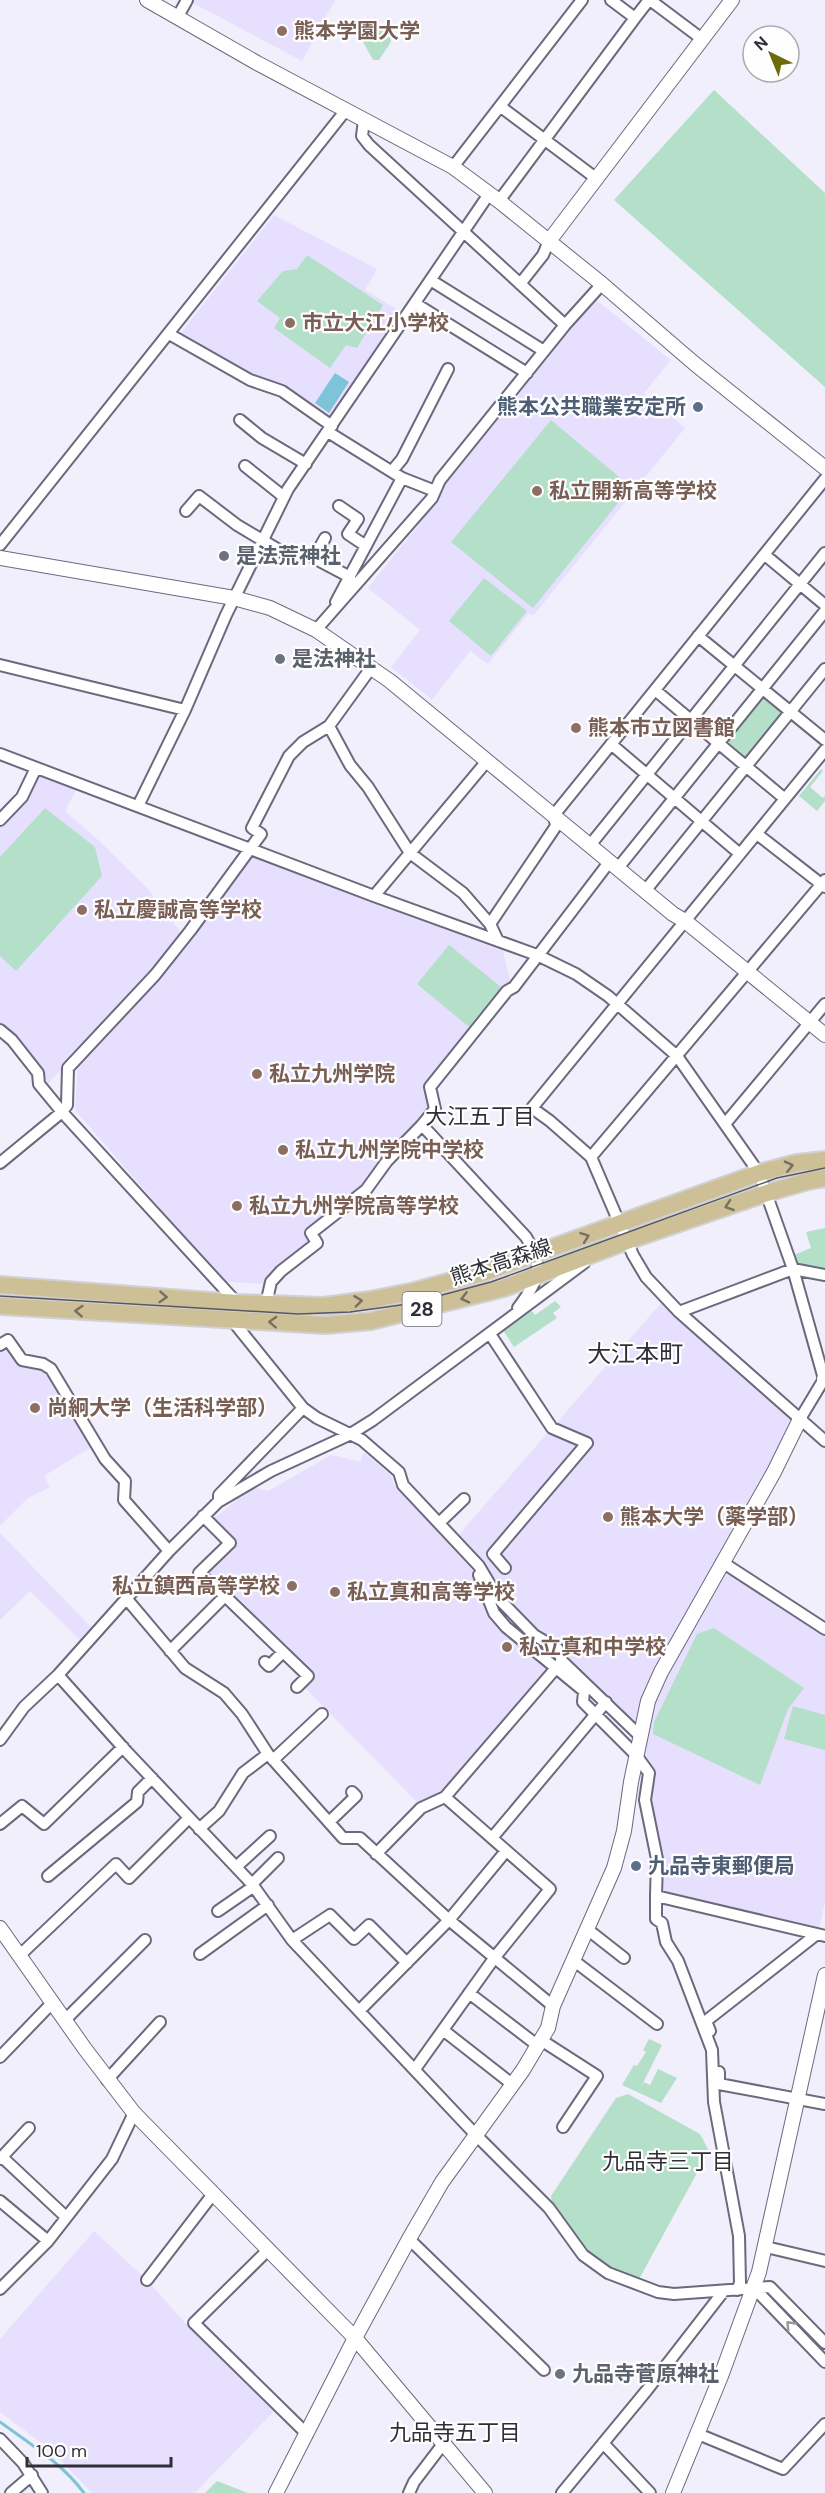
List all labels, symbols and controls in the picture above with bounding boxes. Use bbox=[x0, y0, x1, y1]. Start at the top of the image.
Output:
place label: 熊本学園大学 bbox=[294, 17, 420, 45]
marker: 熊本学園大学 bbox=[275, 24, 289, 38]
north arrow bbox=[741, 24, 801, 84]
text: N bbox=[750, 32, 773, 55]
place label: 市立大江小学校 bbox=[302, 309, 449, 337]
marker: 市立大江小学校 bbox=[283, 316, 297, 330]
place label: 熊本公共職業安定所 bbox=[497, 393, 686, 421]
marker: 熊本公共職業安定所 bbox=[691, 400, 705, 414]
place label: 私立開新高等学校 bbox=[549, 477, 717, 505]
marker: 私立開新高等学校 bbox=[530, 484, 544, 498]
place label: 是法荒神社 bbox=[236, 542, 341, 570]
marker: 是法荒神社 bbox=[217, 549, 231, 563]
place label: 是法神社 bbox=[292, 645, 376, 673]
marker: 是法神社 bbox=[273, 652, 287, 666]
place label: 熊本市立図書館 bbox=[588, 714, 735, 742]
marker: 熊本市立図書館 bbox=[569, 721, 583, 735]
place label: 私立慶誠高等学校 bbox=[94, 896, 262, 924]
marker: 私立慶誠高等学校 bbox=[75, 903, 89, 917]
place label: 私立九州学院 bbox=[269, 1060, 395, 1088]
marker: 私立九州学院 bbox=[250, 1067, 264, 1081]
district label: 大江五丁目 bbox=[425, 1102, 535, 1131]
place label: 私立九州学院中学校 bbox=[295, 1136, 484, 1164]
marker: 私立九州学院中学校 bbox=[276, 1143, 290, 1157]
one-way arrow bbox=[784, 1160, 794, 1173]
place label: 私立九州学院高等学校 bbox=[249, 1192, 459, 1220]
marker: 私立九州学院高等学校 bbox=[230, 1199, 244, 1213]
one-way arrow bbox=[724, 1199, 735, 1212]
one-way arrow bbox=[579, 1231, 590, 1244]
street label: 熊本高森線 bbox=[447, 1232, 555, 1292]
one-way arrow bbox=[159, 1290, 168, 1303]
one-way arrow bbox=[461, 1291, 471, 1304]
road number: 28 bbox=[402, 1292, 442, 1326]
one-way arrow bbox=[353, 1296, 362, 1308]
one-way arrow bbox=[74, 1304, 83, 1317]
one-way arrow bbox=[269, 1316, 278, 1329]
district label: 大江本町 bbox=[587, 1338, 683, 1369]
place label: 尚絅大学（生活科学部） bbox=[47, 1394, 278, 1422]
marker: 尚絅大学（生活科学部） bbox=[28, 1401, 42, 1415]
place label: 熊本大学（薬学部） bbox=[620, 1503, 809, 1531]
marker: 熊本大学（薬学部） bbox=[601, 1510, 615, 1524]
place label: 私立鎮西高等学校 bbox=[112, 1572, 280, 1600]
place label: 私立真和高等学校 bbox=[347, 1578, 515, 1606]
marker: 私立鎮西高等学校 bbox=[285, 1579, 299, 1593]
marker: 私立真和高等学校 bbox=[328, 1585, 342, 1599]
place label: 私立真和中学校 bbox=[519, 1633, 666, 1661]
marker: 私立真和中学校 bbox=[500, 1640, 514, 1654]
place label: 九品寺東郵便局 bbox=[648, 1852, 795, 1880]
marker: 九品寺東郵便局 bbox=[629, 1859, 643, 1873]
district label: 九品寺三丁目 bbox=[602, 2147, 734, 2176]
one-way arrow bbox=[786, 2322, 797, 2333]
place label: 九品寺菅原神社 bbox=[572, 2360, 719, 2388]
marker: 九品寺菅原神社 bbox=[553, 2367, 567, 2381]
district label: 九品寺五丁目 bbox=[389, 2418, 521, 2447]
scale bar bbox=[27, 2430, 171, 2468]
text: 100 m bbox=[36, 2439, 87, 2463]

